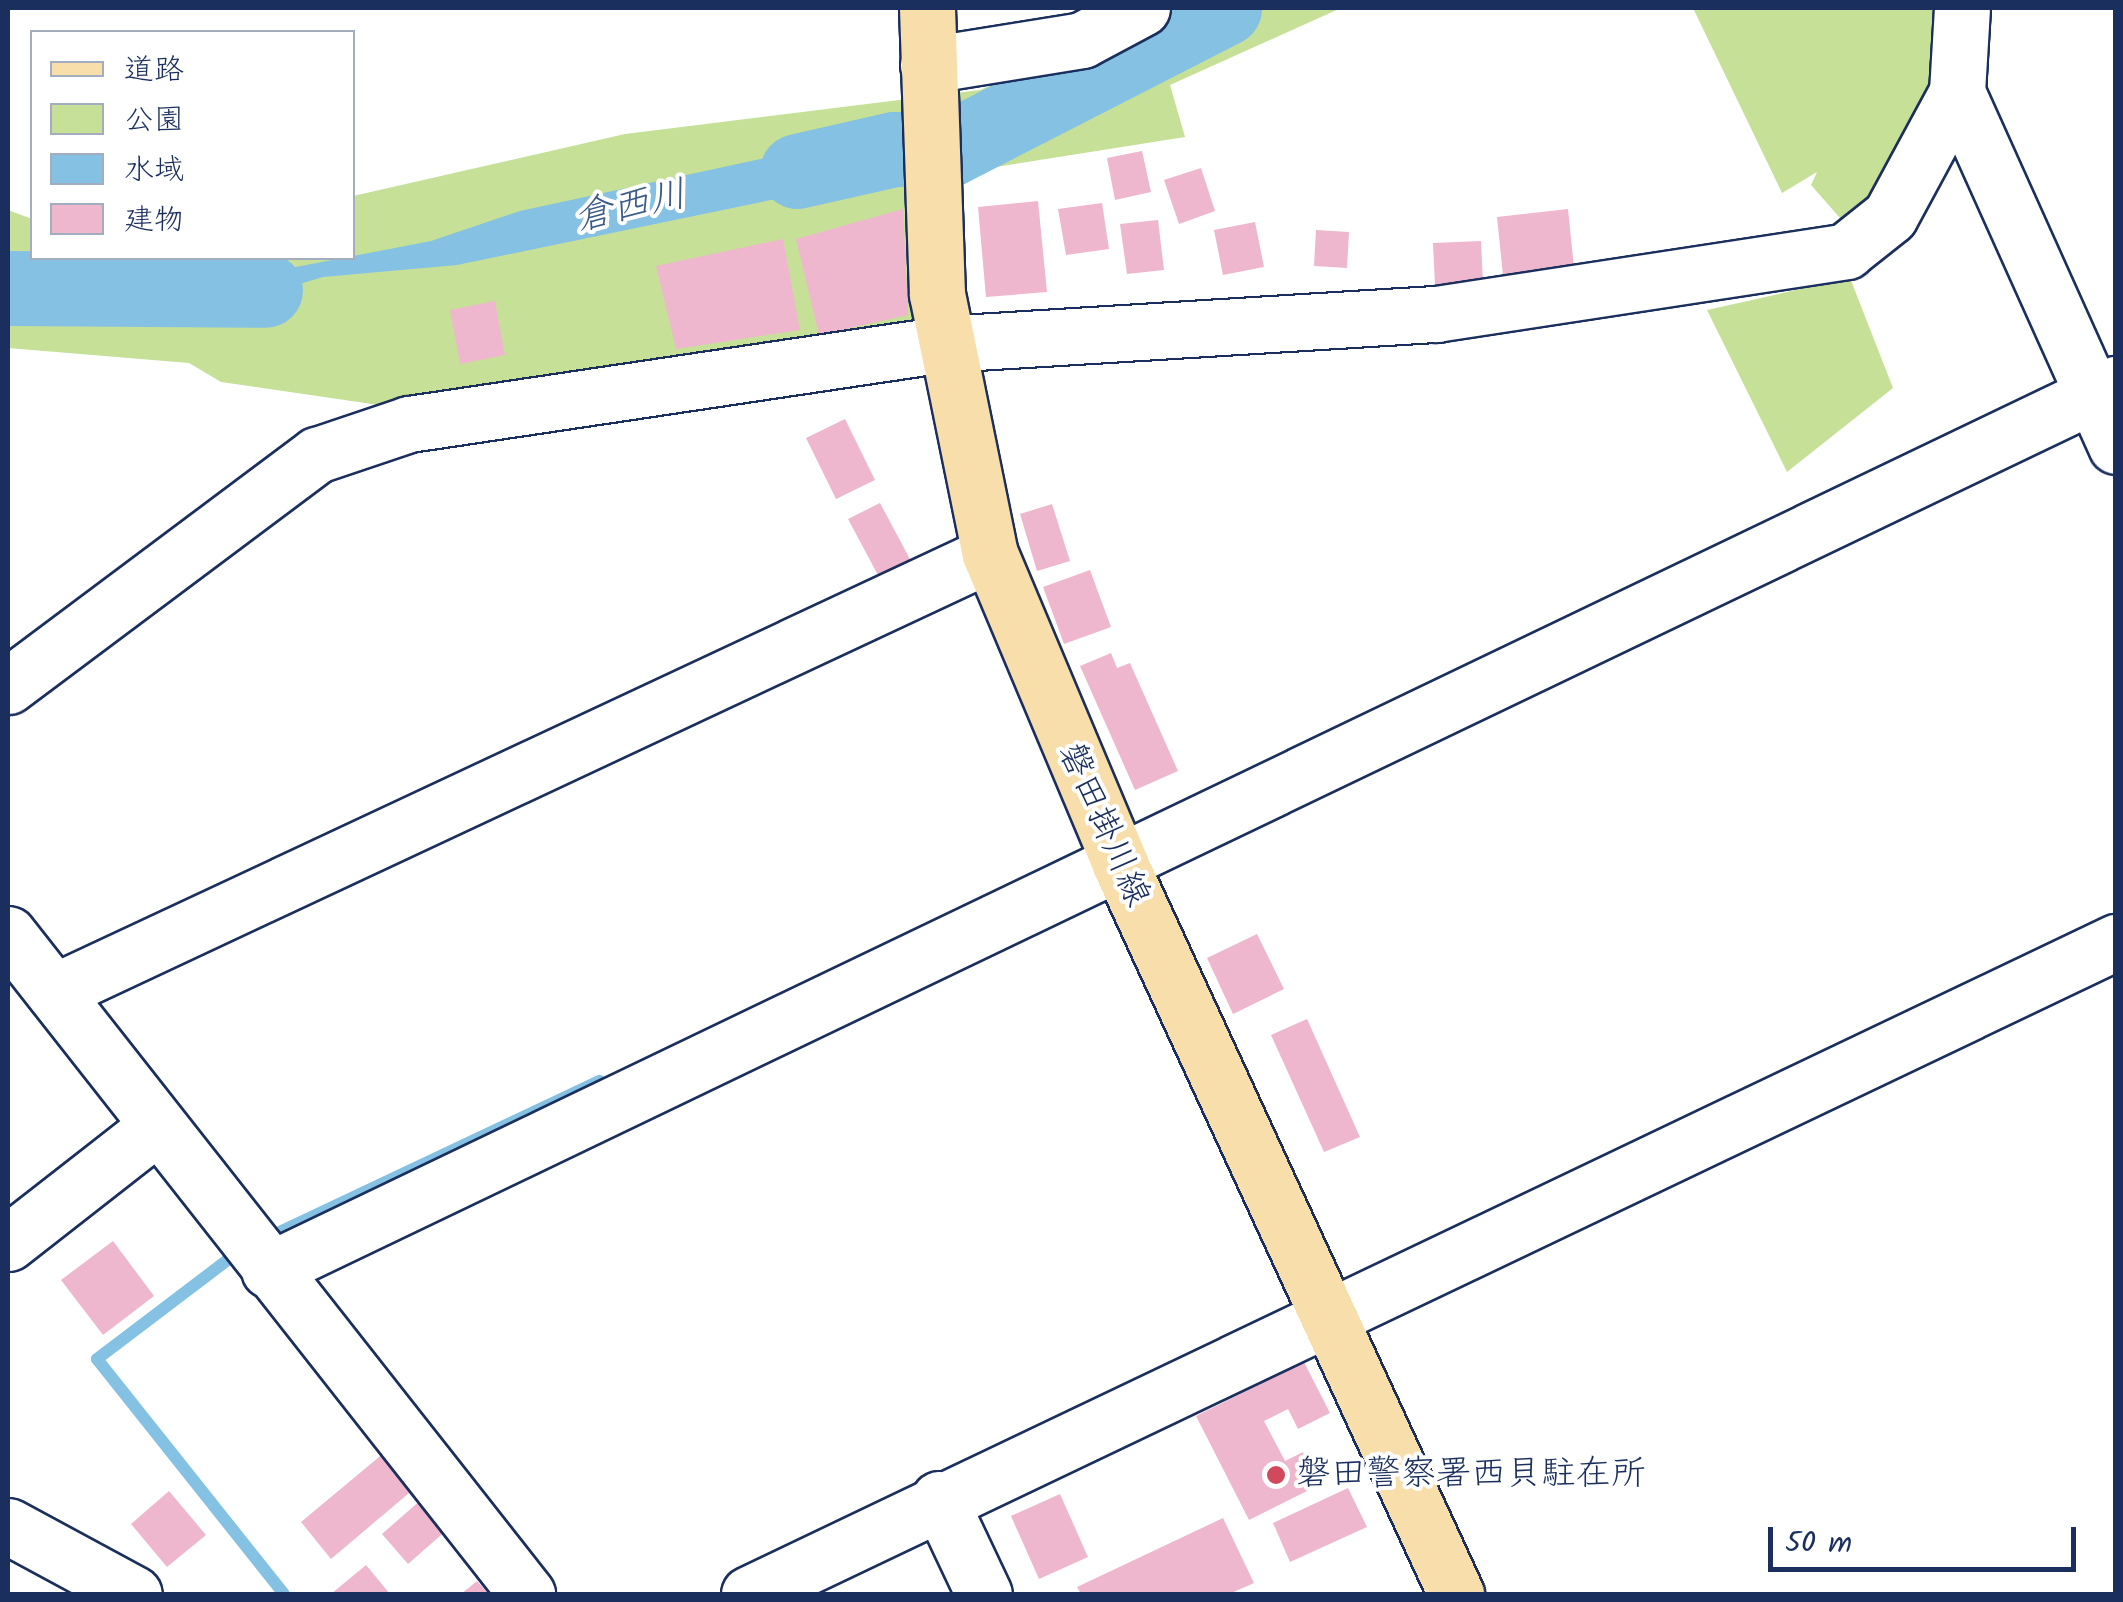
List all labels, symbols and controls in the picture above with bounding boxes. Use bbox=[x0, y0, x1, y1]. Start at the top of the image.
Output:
legend bbox=[30, 30, 355, 260]
text: 道路 bbox=[124, 47, 184, 95]
text: 公園 bbox=[124, 97, 184, 145]
text: 水域 bbox=[124, 147, 184, 195]
water label: 倉西川 bbox=[570, 173, 692, 243]
text: 建物 bbox=[124, 197, 184, 245]
street label: 磐田掛川線 bbox=[1048, 737, 1158, 913]
place label: 磐田警察署西貝駐在所 bbox=[1296, 1454, 1646, 1496]
marker: 磐田警察署西貝駐在所 bbox=[1265, 1464, 1287, 1486]
scale bar bbox=[1773, 1507, 2080, 1569]
text: 50 m bbox=[1785, 1520, 1852, 1568]

